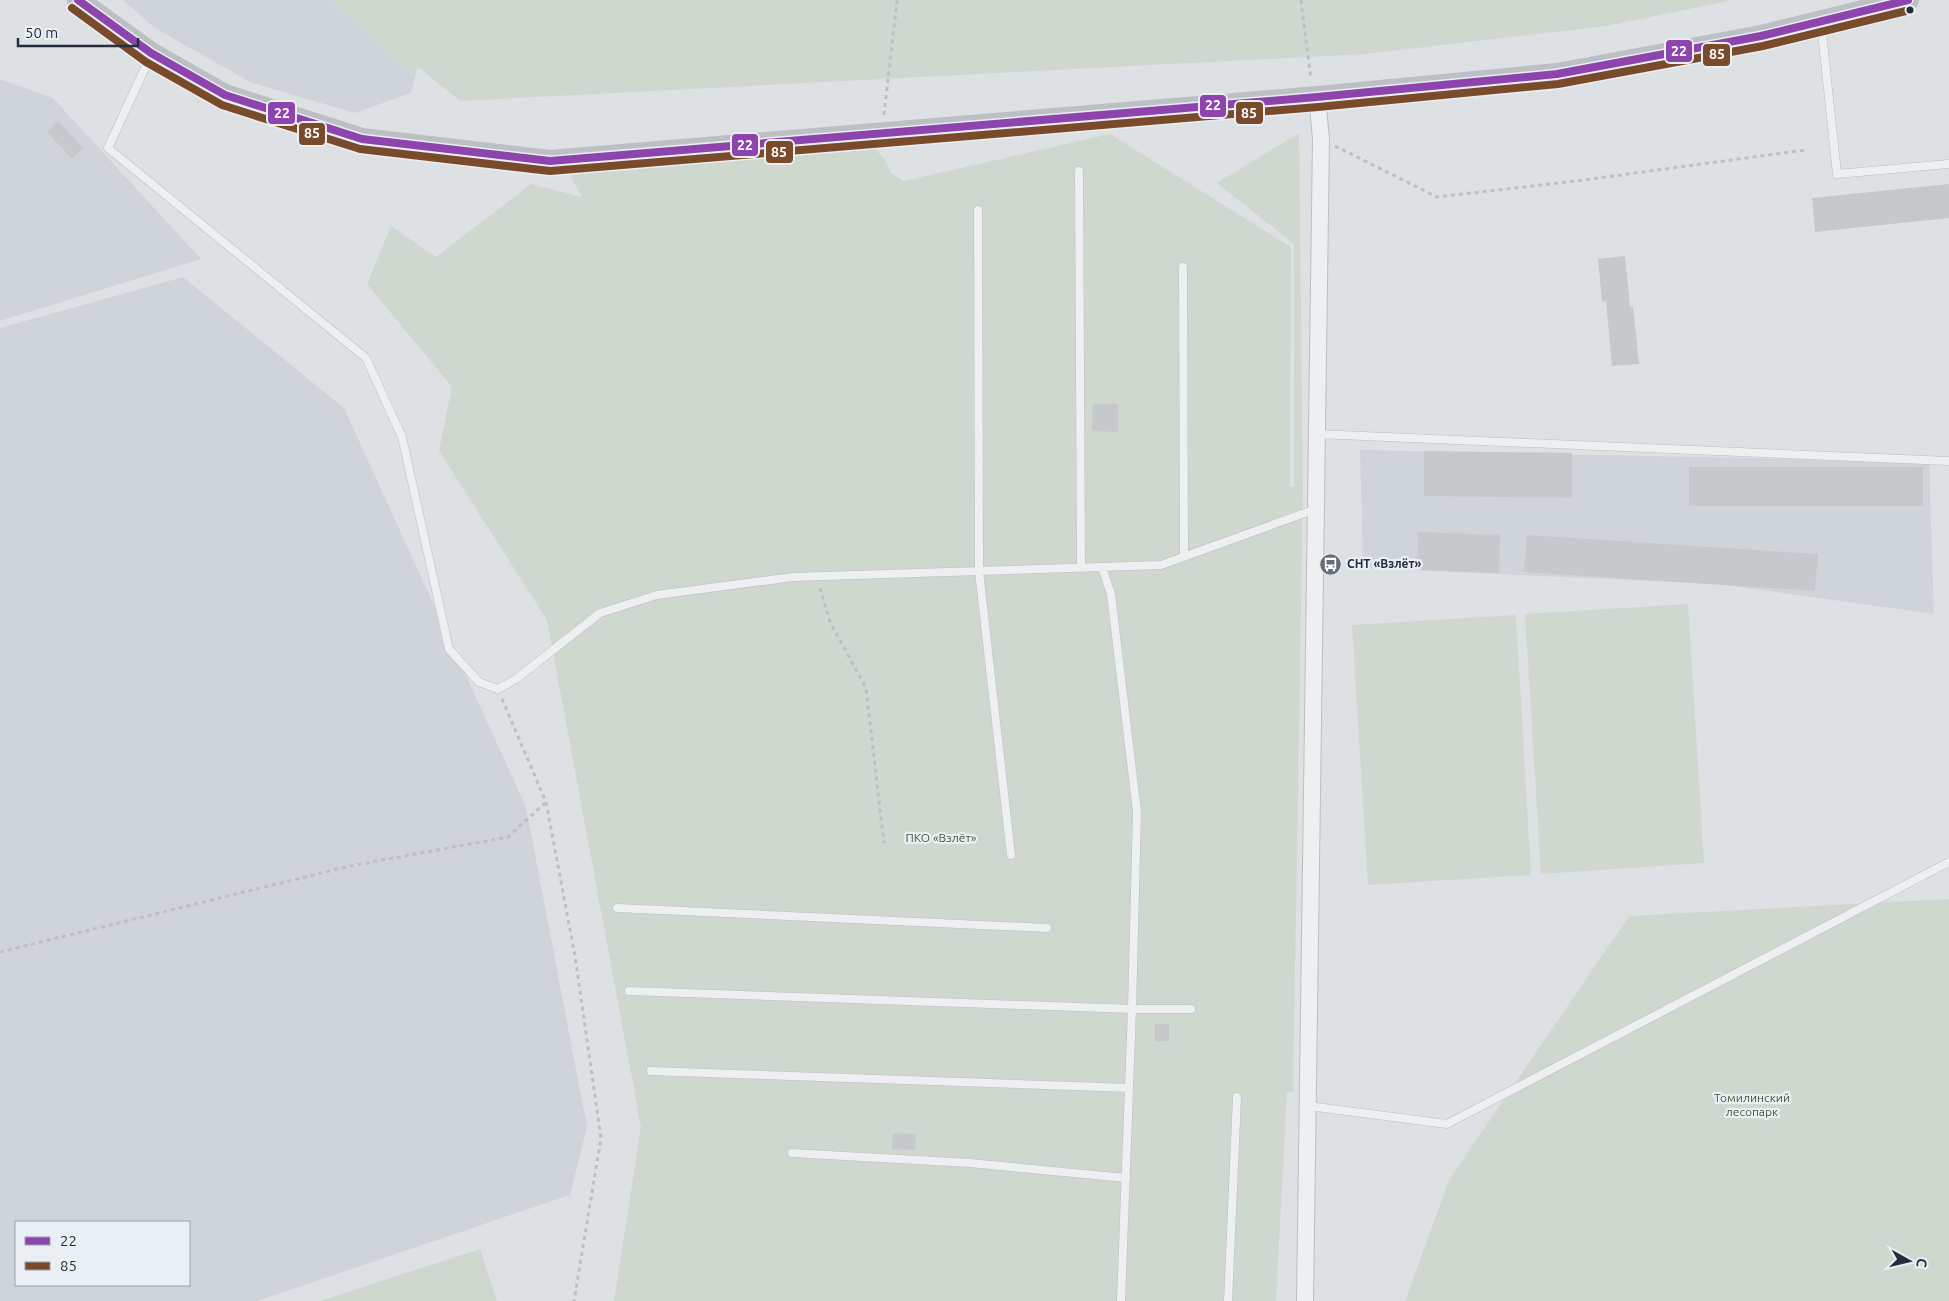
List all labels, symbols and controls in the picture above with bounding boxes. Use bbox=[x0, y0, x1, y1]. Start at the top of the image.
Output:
unlabelled marker bbox=[1905, 5, 1915, 15]
scale bar bbox=[18, 15, 138, 47]
text: 50 m bbox=[25, 24, 58, 41]
line badge: 22 bbox=[1665, 39, 1693, 63]
text: 22 bbox=[1671, 43, 1687, 59]
line badge: 85 bbox=[1702, 43, 1731, 67]
text: 85 bbox=[1709, 46, 1725, 62]
line badge: 22 bbox=[1199, 94, 1227, 118]
text: 22 bbox=[1205, 97, 1221, 113]
line badge: 22 bbox=[267, 101, 296, 125]
line badge: 85 bbox=[1235, 101, 1264, 125]
text: 22 bbox=[274, 105, 290, 121]
text: 85 bbox=[1241, 105, 1257, 121]
line badge: 85 bbox=[298, 122, 326, 146]
text: 85 bbox=[304, 125, 320, 141]
line badge: 22 bbox=[731, 133, 759, 157]
text: 22 bbox=[737, 137, 753, 153]
line badge: 85 bbox=[765, 140, 794, 164]
text: 85 bbox=[771, 144, 787, 160]
bus stop icon: СНТ «Взлёт» bbox=[1319, 552, 1343, 576]
place label: СНТ «Взлёт» bbox=[1347, 557, 1422, 570]
park label: ПКО «Взлёт» bbox=[906, 831, 977, 844]
park label: Томилинский лесопарк bbox=[1714, 1091, 1790, 1118]
legend bbox=[15, 1221, 190, 1286]
text: 22 bbox=[60, 1232, 77, 1249]
north arrow bbox=[1884, 1236, 1934, 1286]
text: 85 bbox=[60, 1257, 77, 1274]
text: С bbox=[1913, 1257, 1930, 1268]

